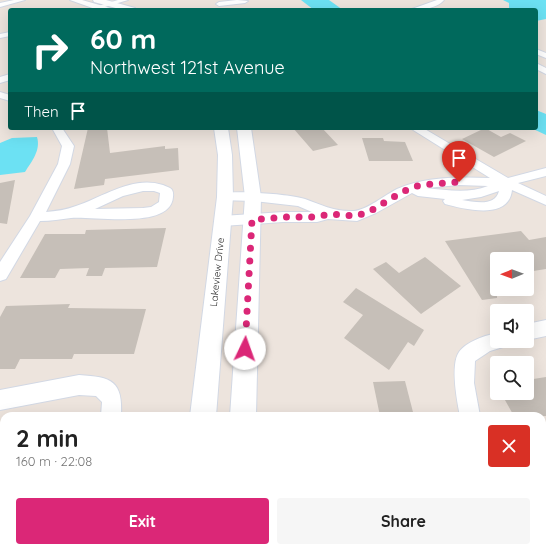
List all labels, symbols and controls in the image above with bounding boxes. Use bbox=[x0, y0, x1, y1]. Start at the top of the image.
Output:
text: 60 m bbox=[90, 21, 156, 56]
icon: right bbox=[24, 24, 76, 76]
text: Northwest 121st Avenue bbox=[90, 56, 285, 79]
icon: arrive bbox=[67, 100, 89, 122]
text: Then bbox=[24, 102, 59, 121]
pin bbox=[442, 141, 476, 182]
icon: arrive bbox=[448, 147, 470, 169]
street label: Lakeview Drive bbox=[207, 236, 227, 307]
north arrow bbox=[490, 252, 534, 296]
map controls bbox=[490, 252, 534, 400]
button: sound bbox=[490, 304, 534, 348]
position arrow bbox=[224, 328, 266, 370]
button: search bbox=[490, 356, 534, 400]
text: 2 min bbox=[16, 423, 78, 453]
button: close bbox=[488, 425, 530, 467]
text: 160 m · 22:08 bbox=[16, 453, 92, 469]
button: Exit bbox=[16, 498, 269, 544]
button: Share bbox=[277, 498, 530, 544]

